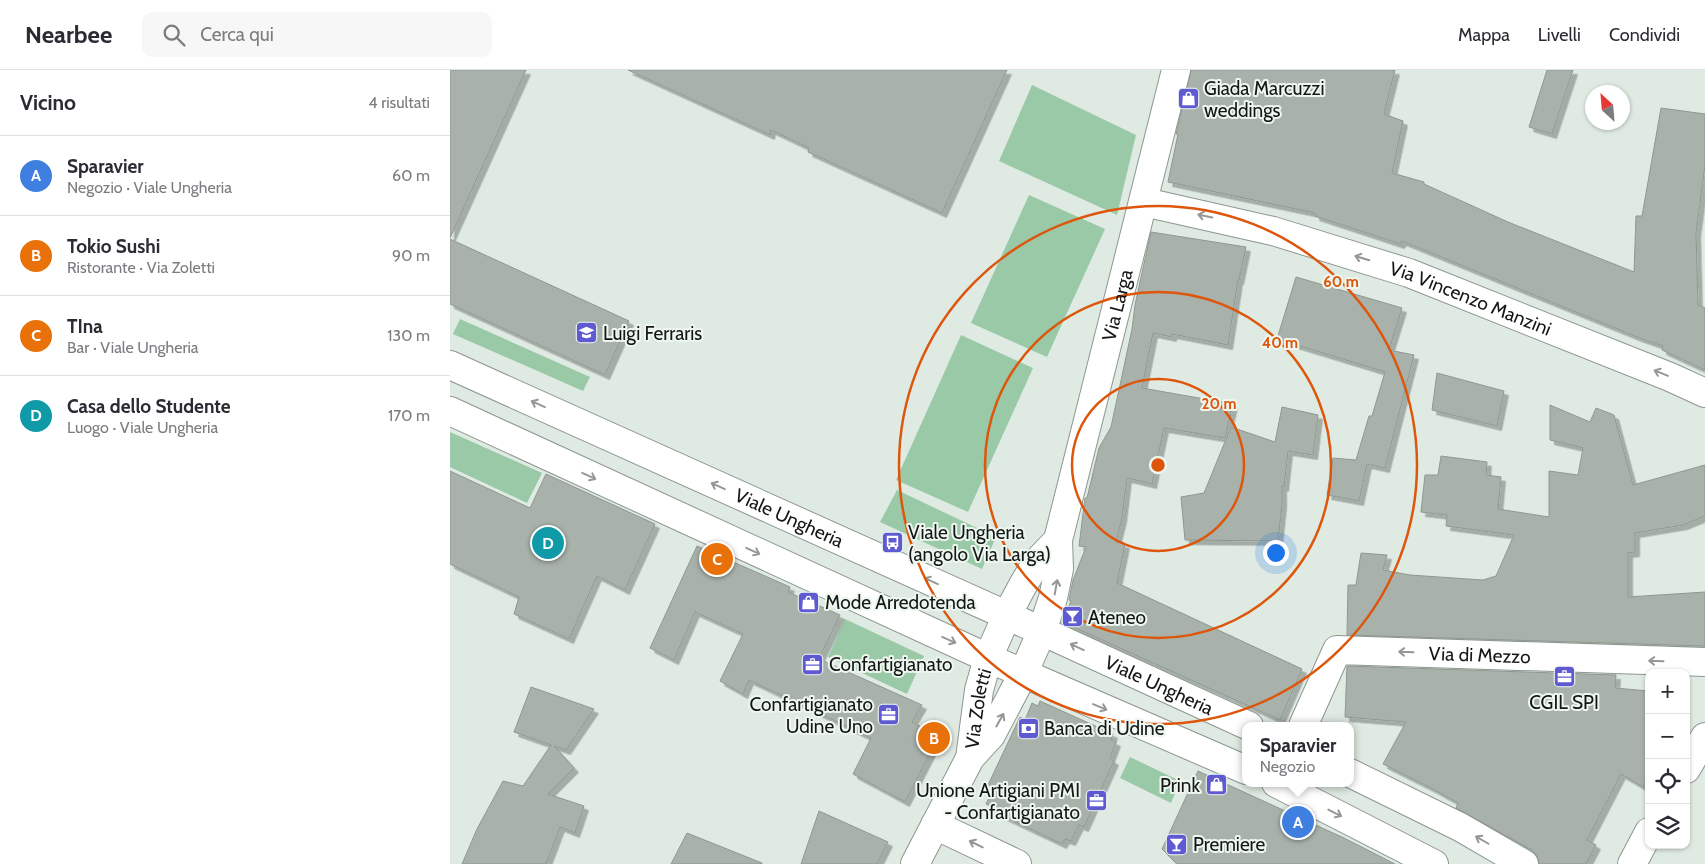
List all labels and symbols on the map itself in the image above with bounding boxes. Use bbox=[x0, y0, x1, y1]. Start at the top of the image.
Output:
place label: Giada Marcuzzi weddings bbox=[1204, 77, 1324, 122]
north arrow bbox=[1585, 85, 1630, 130]
shop icon: Giada Marcuzzi weddings bbox=[1176, 87, 1200, 111]
one-way arrow bbox=[1198, 210, 1214, 220]
one-way arrow bbox=[1354, 253, 1370, 263]
street label: Via Vincenzo Manzini bbox=[1387, 256, 1555, 340]
street label: Via Larga bbox=[1097, 267, 1137, 343]
text: 60 m bbox=[1323, 273, 1359, 291]
school or university icon: Luigi Ferraris bbox=[575, 321, 599, 345]
place label: Luigi Ferraris bbox=[603, 322, 702, 345]
text: 40 m bbox=[1262, 334, 1298, 352]
one-way arrow bbox=[1653, 368, 1668, 377]
text: 20 m bbox=[1202, 395, 1236, 413]
one-way arrow bbox=[531, 399, 546, 409]
centre of rings bbox=[1149, 456, 1167, 474]
one-way arrow bbox=[581, 471, 596, 481]
one-way arrow bbox=[711, 480, 726, 490]
street label: Viale Ungheria bbox=[731, 483, 847, 552]
place label: Viale Ungheria (angolo Via Larga) bbox=[908, 521, 1051, 566]
pin: D bbox=[532, 524, 564, 562]
bus stop icon: Viale Ungheria (angolo Via Larga) bbox=[880, 531, 904, 555]
pin: C bbox=[701, 540, 733, 578]
your location bbox=[1263, 540, 1289, 566]
one-way arrow bbox=[745, 546, 760, 556]
one-way arrow bbox=[923, 576, 938, 586]
one-way arrow bbox=[1051, 579, 1061, 595]
shop icon: Mode Arredotenda bbox=[797, 590, 821, 614]
place label: Mode Arredotenda bbox=[825, 591, 976, 614]
bar icon: Ateneo bbox=[1060, 605, 1084, 629]
place label: Ateneo bbox=[1088, 606, 1146, 629]
one-way arrow bbox=[941, 636, 956, 645]
street label: Via di Mezzo bbox=[1428, 641, 1531, 668]
one-way arrow bbox=[1070, 642, 1085, 651]
one-way arrow bbox=[1399, 648, 1415, 657]
street label: Viale Ungheria bbox=[1101, 650, 1217, 720]
office icon: Confartigianato bbox=[801, 652, 825, 676]
place label: Confartigianato bbox=[829, 653, 952, 676]
one-way arrow bbox=[1649, 656, 1665, 665]
office icon: CGIL SPI bbox=[1552, 664, 1576, 688]
street label: Via Zoletti bbox=[960, 666, 996, 750]
place label: CGIL SPI bbox=[1529, 691, 1599, 714]
place label: Confartigianato Udine Uno bbox=[750, 693, 873, 738]
office icon: Confartigianato Udine Uno bbox=[877, 703, 901, 727]
one-way arrow bbox=[1092, 703, 1107, 713]
one-way arrow bbox=[995, 713, 1005, 727]
bank icon: Banca di Udine bbox=[1016, 716, 1040, 740]
place label: Banca di Udine bbox=[1044, 717, 1165, 740]
pin: B bbox=[918, 719, 950, 757]
shop icon: Prink bbox=[1204, 773, 1228, 797]
place label: Prink bbox=[1160, 774, 1200, 797]
place label: Unione Artigiani PMI - Confartigianato bbox=[916, 779, 1080, 824]
office icon: Unione Artigiani PMI - Confartigianato bbox=[1084, 789, 1108, 813]
pin: A bbox=[1282, 803, 1314, 841]
one-way arrow bbox=[1327, 809, 1342, 818]
bar icon: Premiere bbox=[1165, 832, 1189, 856]
place label: Premiere bbox=[1193, 833, 1265, 856]
one-way arrow bbox=[1475, 834, 1489, 844]
one-way arrow bbox=[969, 839, 984, 849]

